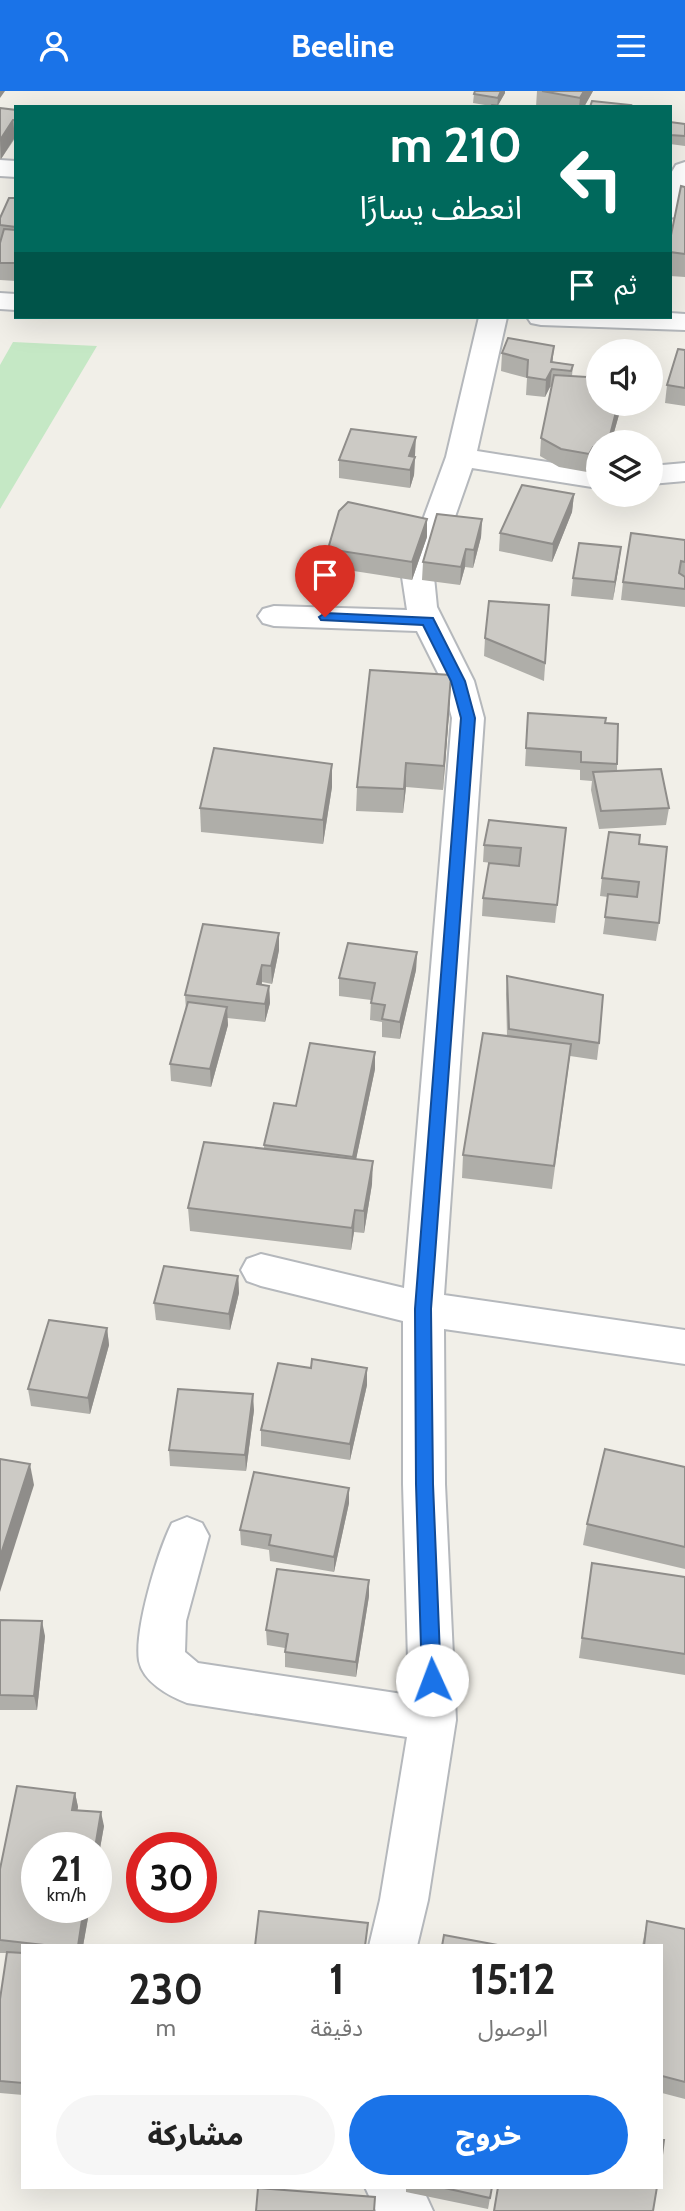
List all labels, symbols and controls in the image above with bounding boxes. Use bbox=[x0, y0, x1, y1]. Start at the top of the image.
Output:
text: Beeline bbox=[291, 26, 394, 65]
icon: person bbox=[35, 27, 73, 65]
icon: menu bbox=[612, 27, 650, 65]
text: 210 m bbox=[390, 115, 522, 174]
icon: left bbox=[546, 133, 637, 224]
text: انعطف يسارًا bbox=[359, 188, 522, 227]
icon: arrive bbox=[563, 266, 601, 304]
text: ثم bbox=[615, 269, 637, 301]
map controls bbox=[586, 339, 663, 507]
button: sound bbox=[586, 339, 663, 416]
button: layers bbox=[586, 430, 663, 507]
pin bbox=[295, 545, 355, 617]
icon: arrive bbox=[306, 556, 344, 594]
position arrow bbox=[395, 1643, 469, 1717]
speed limit sign: 30 bbox=[126, 1832, 217, 1923]
text: 21 bbox=[51, 1847, 82, 1890]
text: km/h bbox=[47, 1884, 86, 1906]
text: 1 bbox=[329, 1953, 344, 2005]
text: 15:12 bbox=[470, 1953, 556, 2005]
text: 230 bbox=[129, 1963, 203, 2015]
text: m bbox=[156, 2014, 176, 2042]
text: دقيقة bbox=[311, 2014, 363, 2042]
text: الوصول bbox=[478, 2014, 548, 2042]
button: مشاركة bbox=[56, 2095, 335, 2175]
button: خروج bbox=[349, 2095, 628, 2175]

